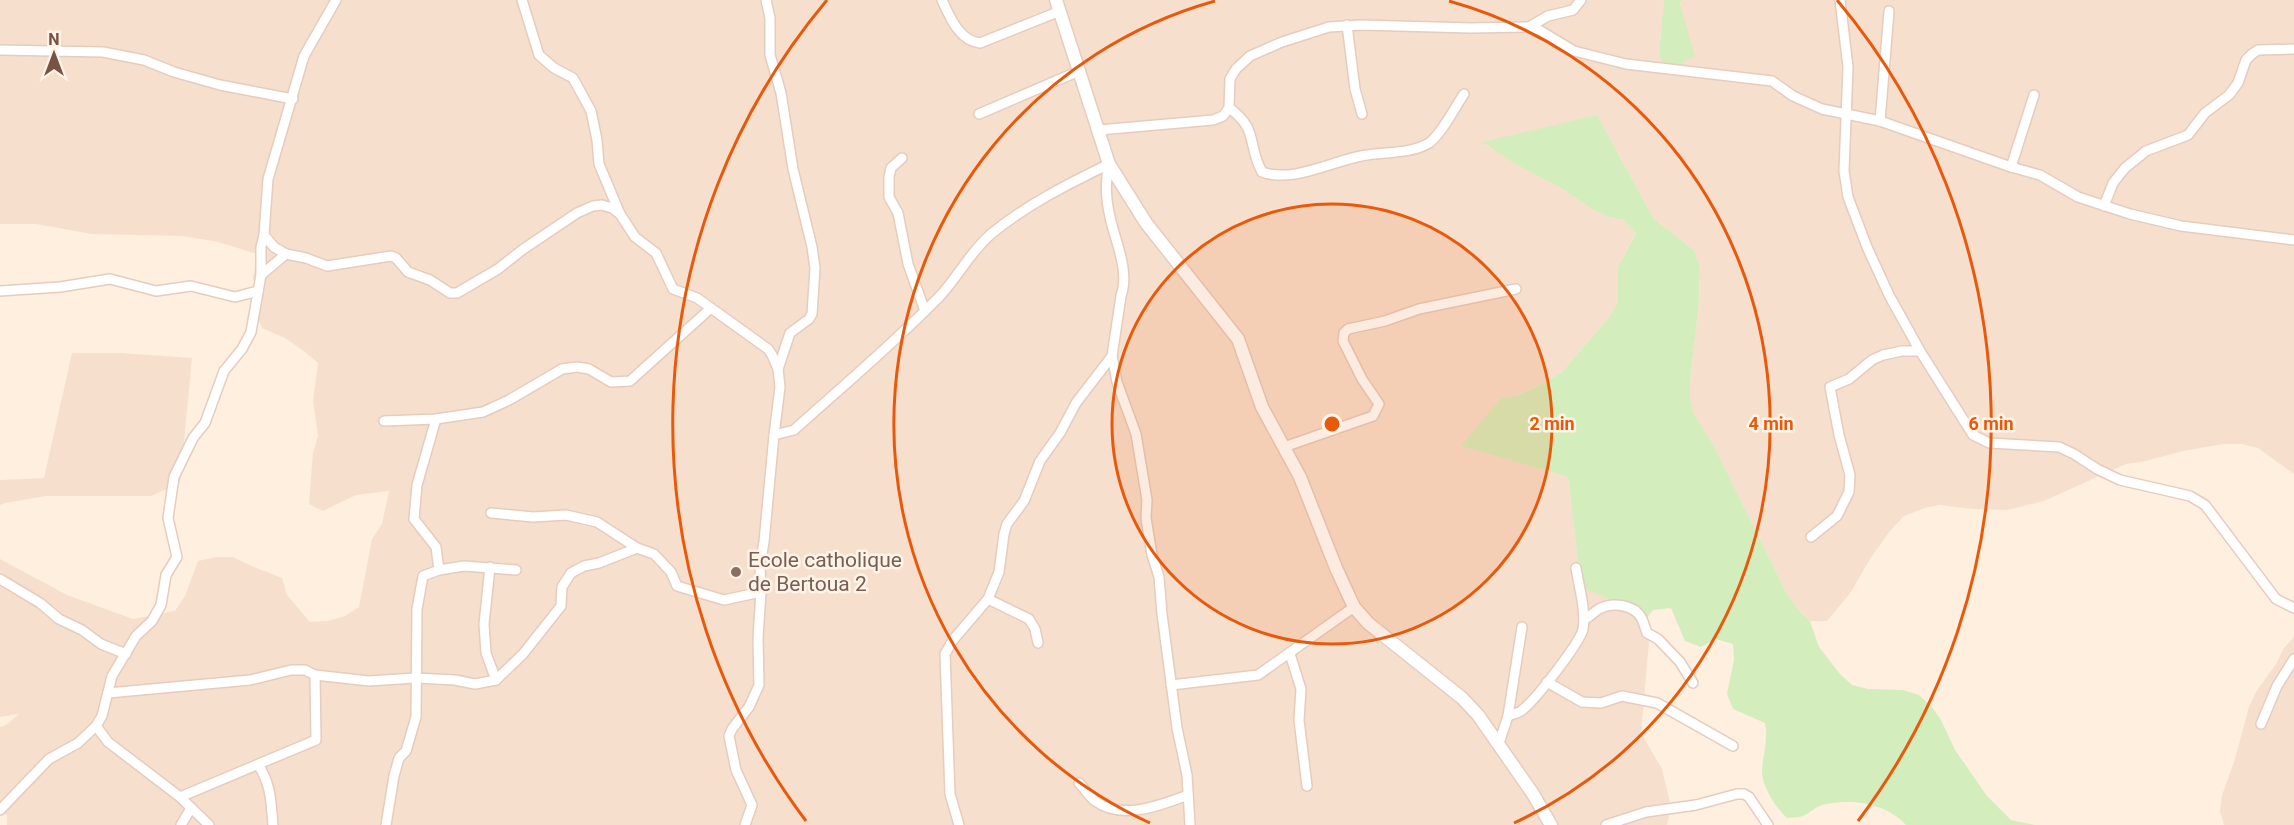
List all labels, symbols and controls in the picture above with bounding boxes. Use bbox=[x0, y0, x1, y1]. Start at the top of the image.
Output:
north arrow bbox=[24, 24, 84, 84]
text: N bbox=[48, 30, 60, 49]
text: 2 min bbox=[1529, 413, 1575, 434]
text: 4 min bbox=[1748, 413, 1794, 434]
text: 6 min bbox=[1968, 413, 2014, 434]
centre of rings bbox=[1322, 414, 1342, 434]
place label: Ecole catholique de Bertoua 2 bbox=[748, 548, 902, 596]
marker: Ecole catholique de Bertoua 2 bbox=[729, 565, 743, 579]

